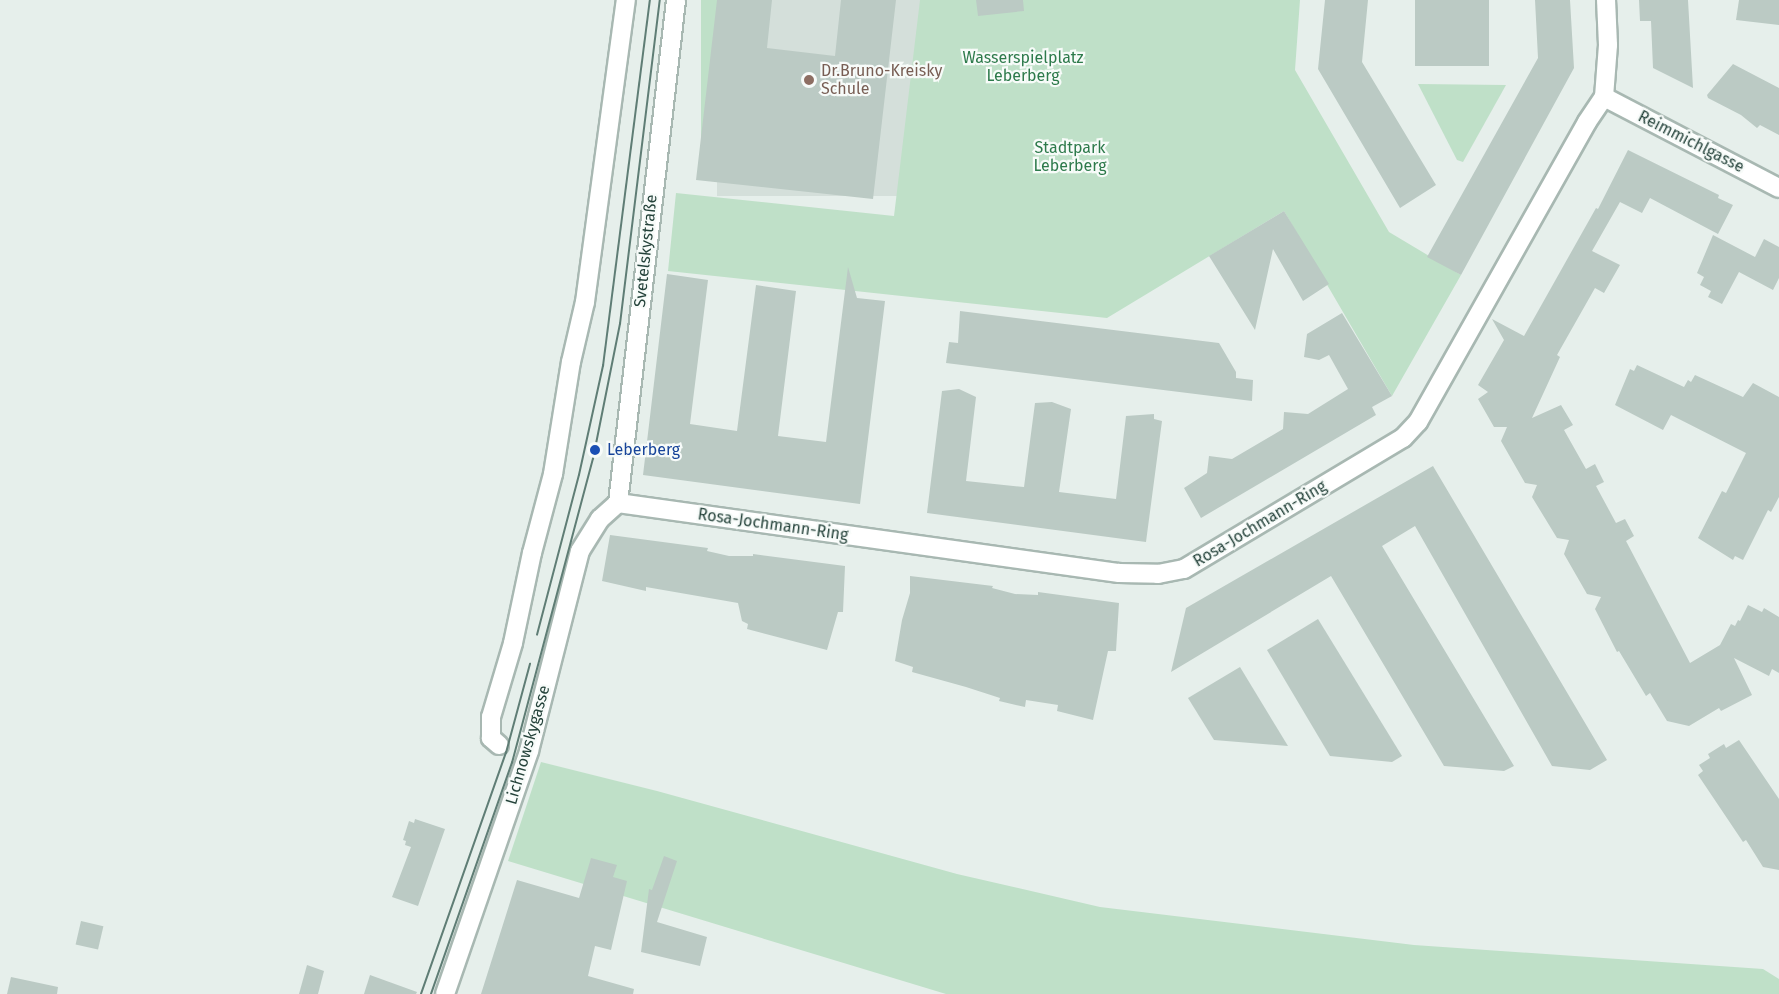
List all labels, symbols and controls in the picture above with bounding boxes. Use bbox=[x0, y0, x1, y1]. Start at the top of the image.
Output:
park label: Wasserspielplatz Leberberg bbox=[962, 48, 1084, 86]
place label: Dr.Bruno-Kreisky Schule bbox=[821, 61, 942, 99]
marker: Dr.Bruno-Kreisky Schule bbox=[802, 73, 816, 87]
street label: Reimmichlgasse bbox=[1635, 107, 1747, 177]
park label: Stadtpark Leberberg bbox=[1033, 138, 1107, 176]
street label: Svetelskystraße bbox=[631, 194, 661, 308]
place label: Leberberg bbox=[607, 440, 680, 460]
marker: Leberberg bbox=[588, 443, 602, 457]
street label: Rosa-Jochmann-Ring bbox=[1190, 477, 1330, 571]
street label: Rosa-Jochmann-Ring bbox=[697, 505, 849, 545]
street label: Lichnowskygasse bbox=[502, 683, 554, 807]

